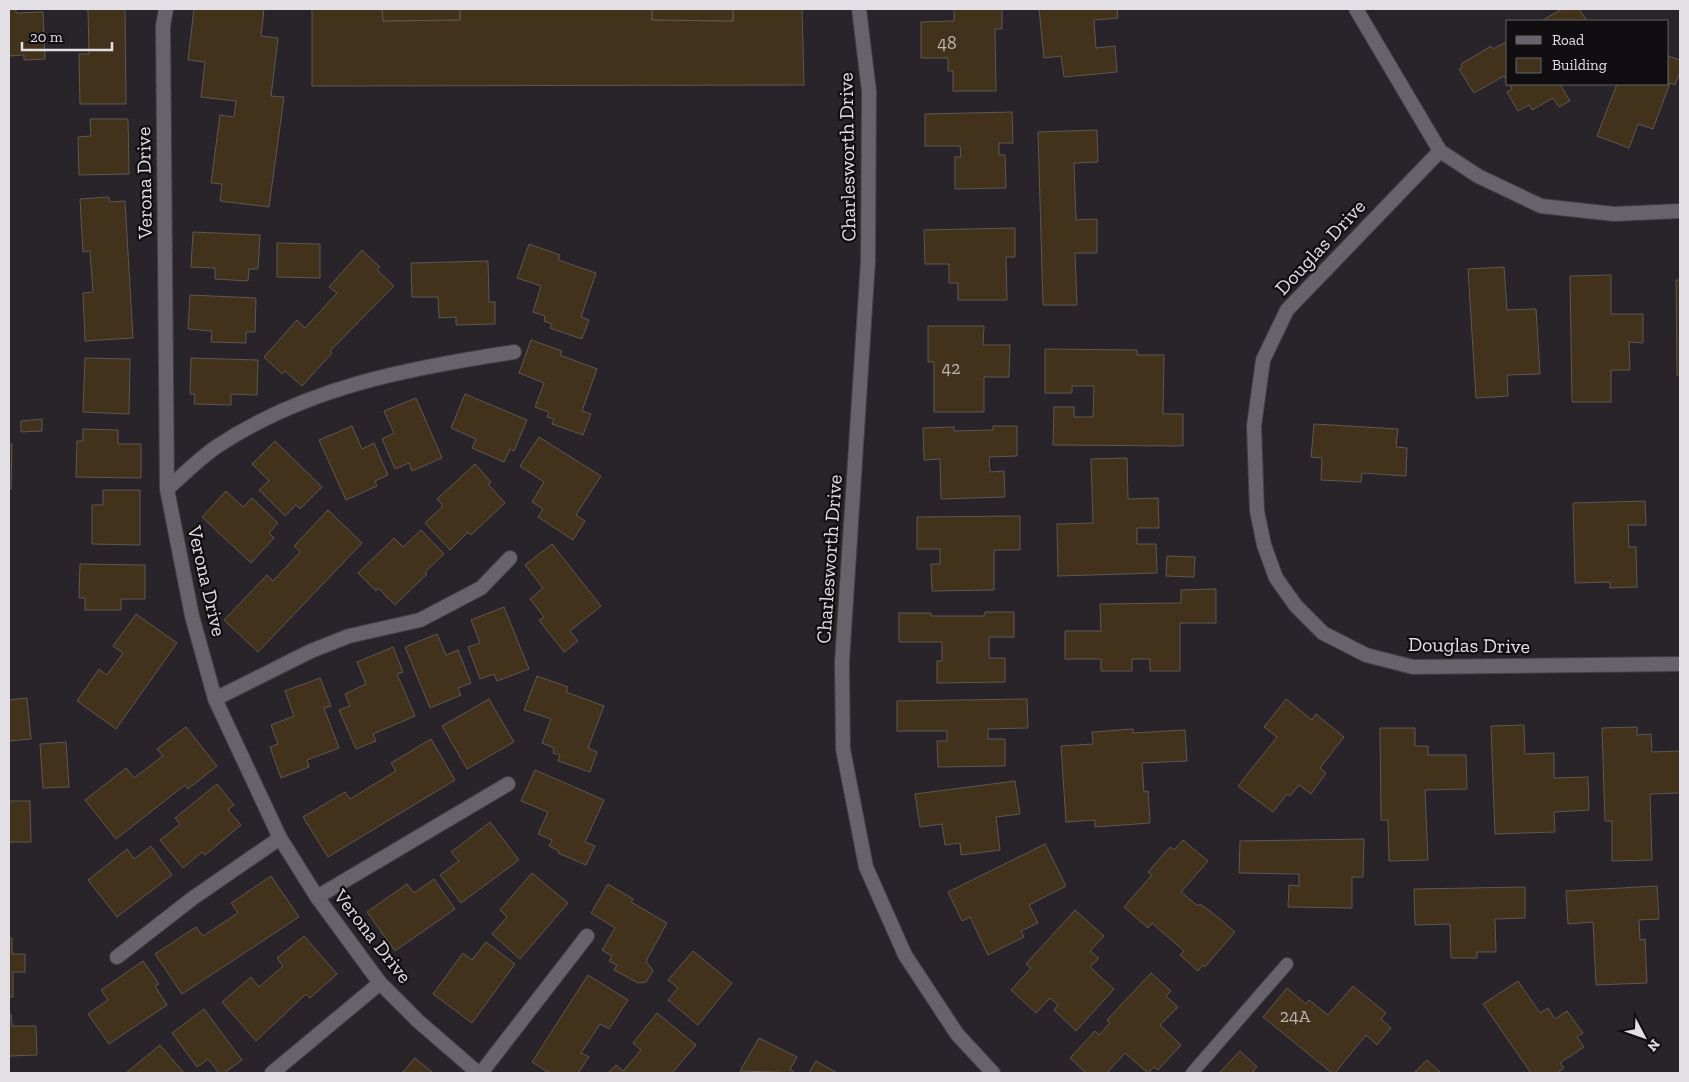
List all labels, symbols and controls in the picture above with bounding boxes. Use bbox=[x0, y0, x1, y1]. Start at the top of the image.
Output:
scale bar bbox=[22, 20, 112, 52]
legend bbox=[1506, 20, 1669, 85]
text: 20 m bbox=[30, 28, 63, 46]
text: Road bbox=[1552, 31, 1585, 49]
house number: 48 bbox=[937, 32, 957, 54]
text: Building bbox=[1552, 56, 1607, 74]
street label: Charlesworth Drive bbox=[834, 72, 860, 242]
street label: Verona Drive bbox=[131, 127, 157, 240]
street label: Douglas Drive bbox=[1270, 194, 1370, 300]
house number: 42 bbox=[942, 357, 960, 379]
street label: Charlesworth Drive bbox=[811, 474, 847, 644]
street label: Verona Drive bbox=[182, 523, 231, 638]
street label: Douglas Drive bbox=[1408, 632, 1530, 658]
street label: Verona Drive bbox=[328, 884, 417, 988]
house number: 24A bbox=[1280, 1005, 1311, 1027]
north arrow bbox=[1619, 1012, 1669, 1062]
text: N bbox=[1643, 1036, 1663, 1055]

